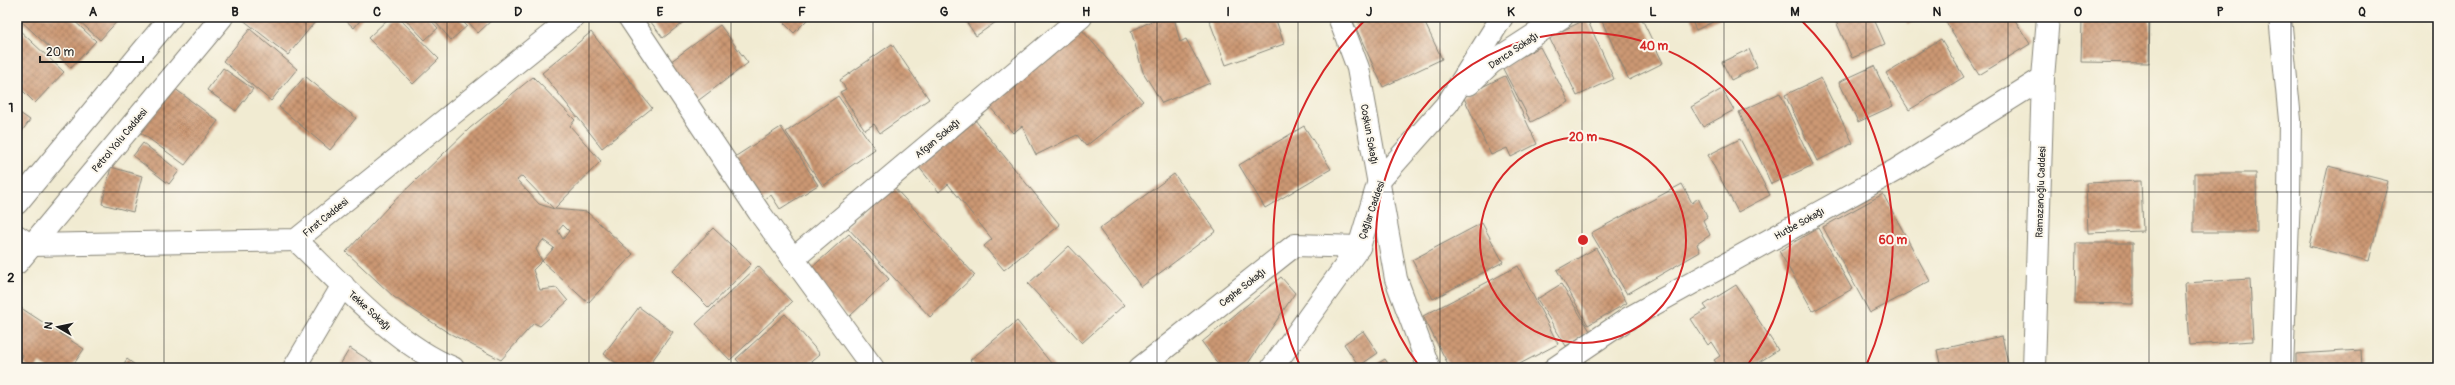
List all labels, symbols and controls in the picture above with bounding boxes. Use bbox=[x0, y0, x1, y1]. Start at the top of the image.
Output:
text: A bbox=[89, 4, 98, 20]
text: B bbox=[231, 4, 239, 20]
text: C bbox=[373, 4, 381, 20]
text: D bbox=[514, 4, 522, 20]
text: E bbox=[657, 4, 664, 20]
text: F bbox=[798, 4, 806, 20]
text: G bbox=[940, 4, 949, 20]
text: H bbox=[1082, 4, 1090, 20]
text: I bbox=[1226, 4, 1230, 20]
text: J bbox=[1366, 4, 1372, 20]
text: K bbox=[1507, 4, 1515, 20]
text: L bbox=[1649, 4, 1657, 20]
text: M bbox=[1790, 4, 1800, 20]
text: N bbox=[1933, 4, 1942, 20]
text: O bbox=[2074, 4, 2083, 20]
text: P bbox=[2216, 4, 2224, 20]
text: Q bbox=[2358, 4, 2366, 20]
street label: Darıca Sokağı bbox=[1487, 30, 1541, 72]
scale bar bbox=[40, 38, 143, 64]
text: 40 m bbox=[1639, 39, 1669, 54]
text: 20 m bbox=[46, 45, 75, 60]
text: 1 bbox=[8, 100, 14, 116]
street label: Coşkun Sokağı bbox=[1358, 103, 1380, 165]
street label: Petrol Yolu Caddesi bbox=[90, 106, 150, 175]
street label: Afgan Sokağı bbox=[913, 116, 963, 161]
text: 20 m bbox=[1569, 130, 1597, 145]
street label: Ramazanoğlu Caddesi bbox=[2033, 146, 2049, 238]
street label: Çağlar Caddesi bbox=[1356, 179, 1388, 241]
street label: Fırat Caddesi bbox=[301, 196, 351, 240]
street label: Hutbe Sokağı bbox=[1772, 205, 1827, 243]
centre of rings bbox=[1576, 233, 1590, 247]
text: 60 m bbox=[1879, 233, 1908, 248]
street label: Cephe Sokağı bbox=[1217, 266, 1268, 310]
text: 2 bbox=[7, 270, 15, 286]
street label: Tekke Sokağı bbox=[346, 288, 393, 333]
north arrow bbox=[38, 307, 78, 347]
text: N bbox=[42, 320, 56, 330]

